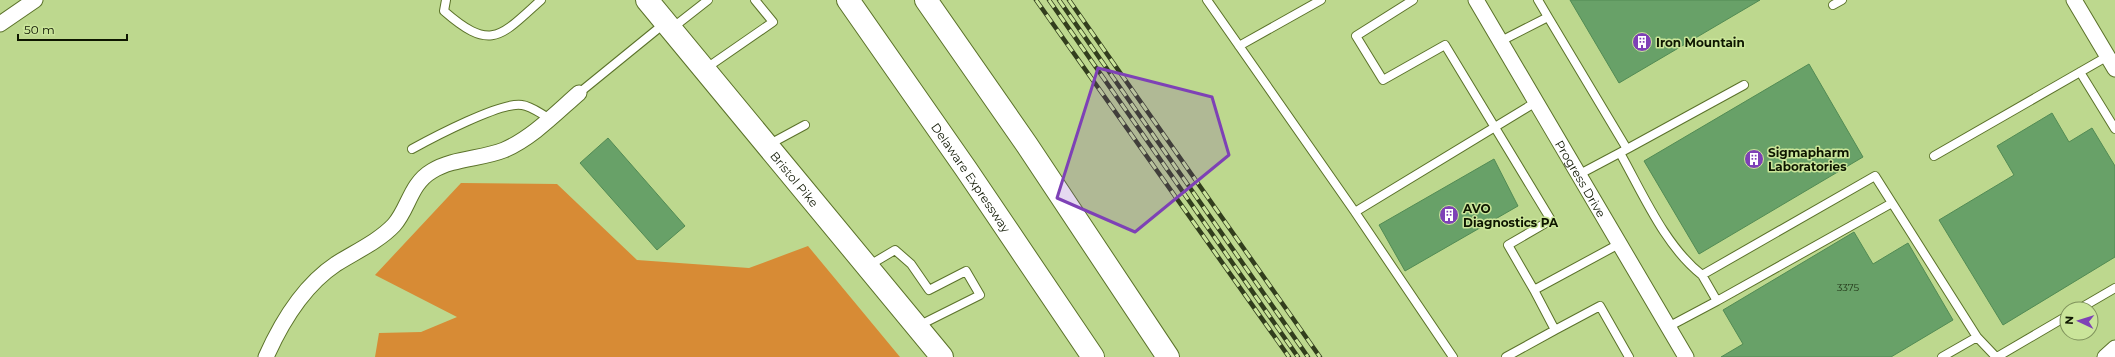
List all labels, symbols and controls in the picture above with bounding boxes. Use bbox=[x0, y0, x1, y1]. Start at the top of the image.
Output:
scale bar bbox=[18, 16, 127, 42]
text: 50 m bbox=[24, 22, 55, 37]
building icon: Iron Mountain bbox=[1631, 31, 1653, 53]
place label: Iron Mountain bbox=[1656, 35, 1745, 50]
street label: Delaware Expressway bbox=[928, 120, 1014, 235]
street label: Progress Drive bbox=[1552, 137, 1609, 220]
place label: Sigmapharm Laboratories bbox=[1768, 145, 1849, 174]
street label: Bristol Pike bbox=[767, 148, 822, 210]
building icon: Sigmapharm Laboratories bbox=[1743, 148, 1765, 170]
place label: AVO Diagnostics PA bbox=[1462, 201, 1559, 230]
building icon: AVO Diagnostics PA bbox=[1438, 204, 1460, 226]
house number: 3375 bbox=[1837, 281, 1860, 294]
north arrow bbox=[2059, 301, 2099, 341]
text: N bbox=[2062, 315, 2076, 325]

